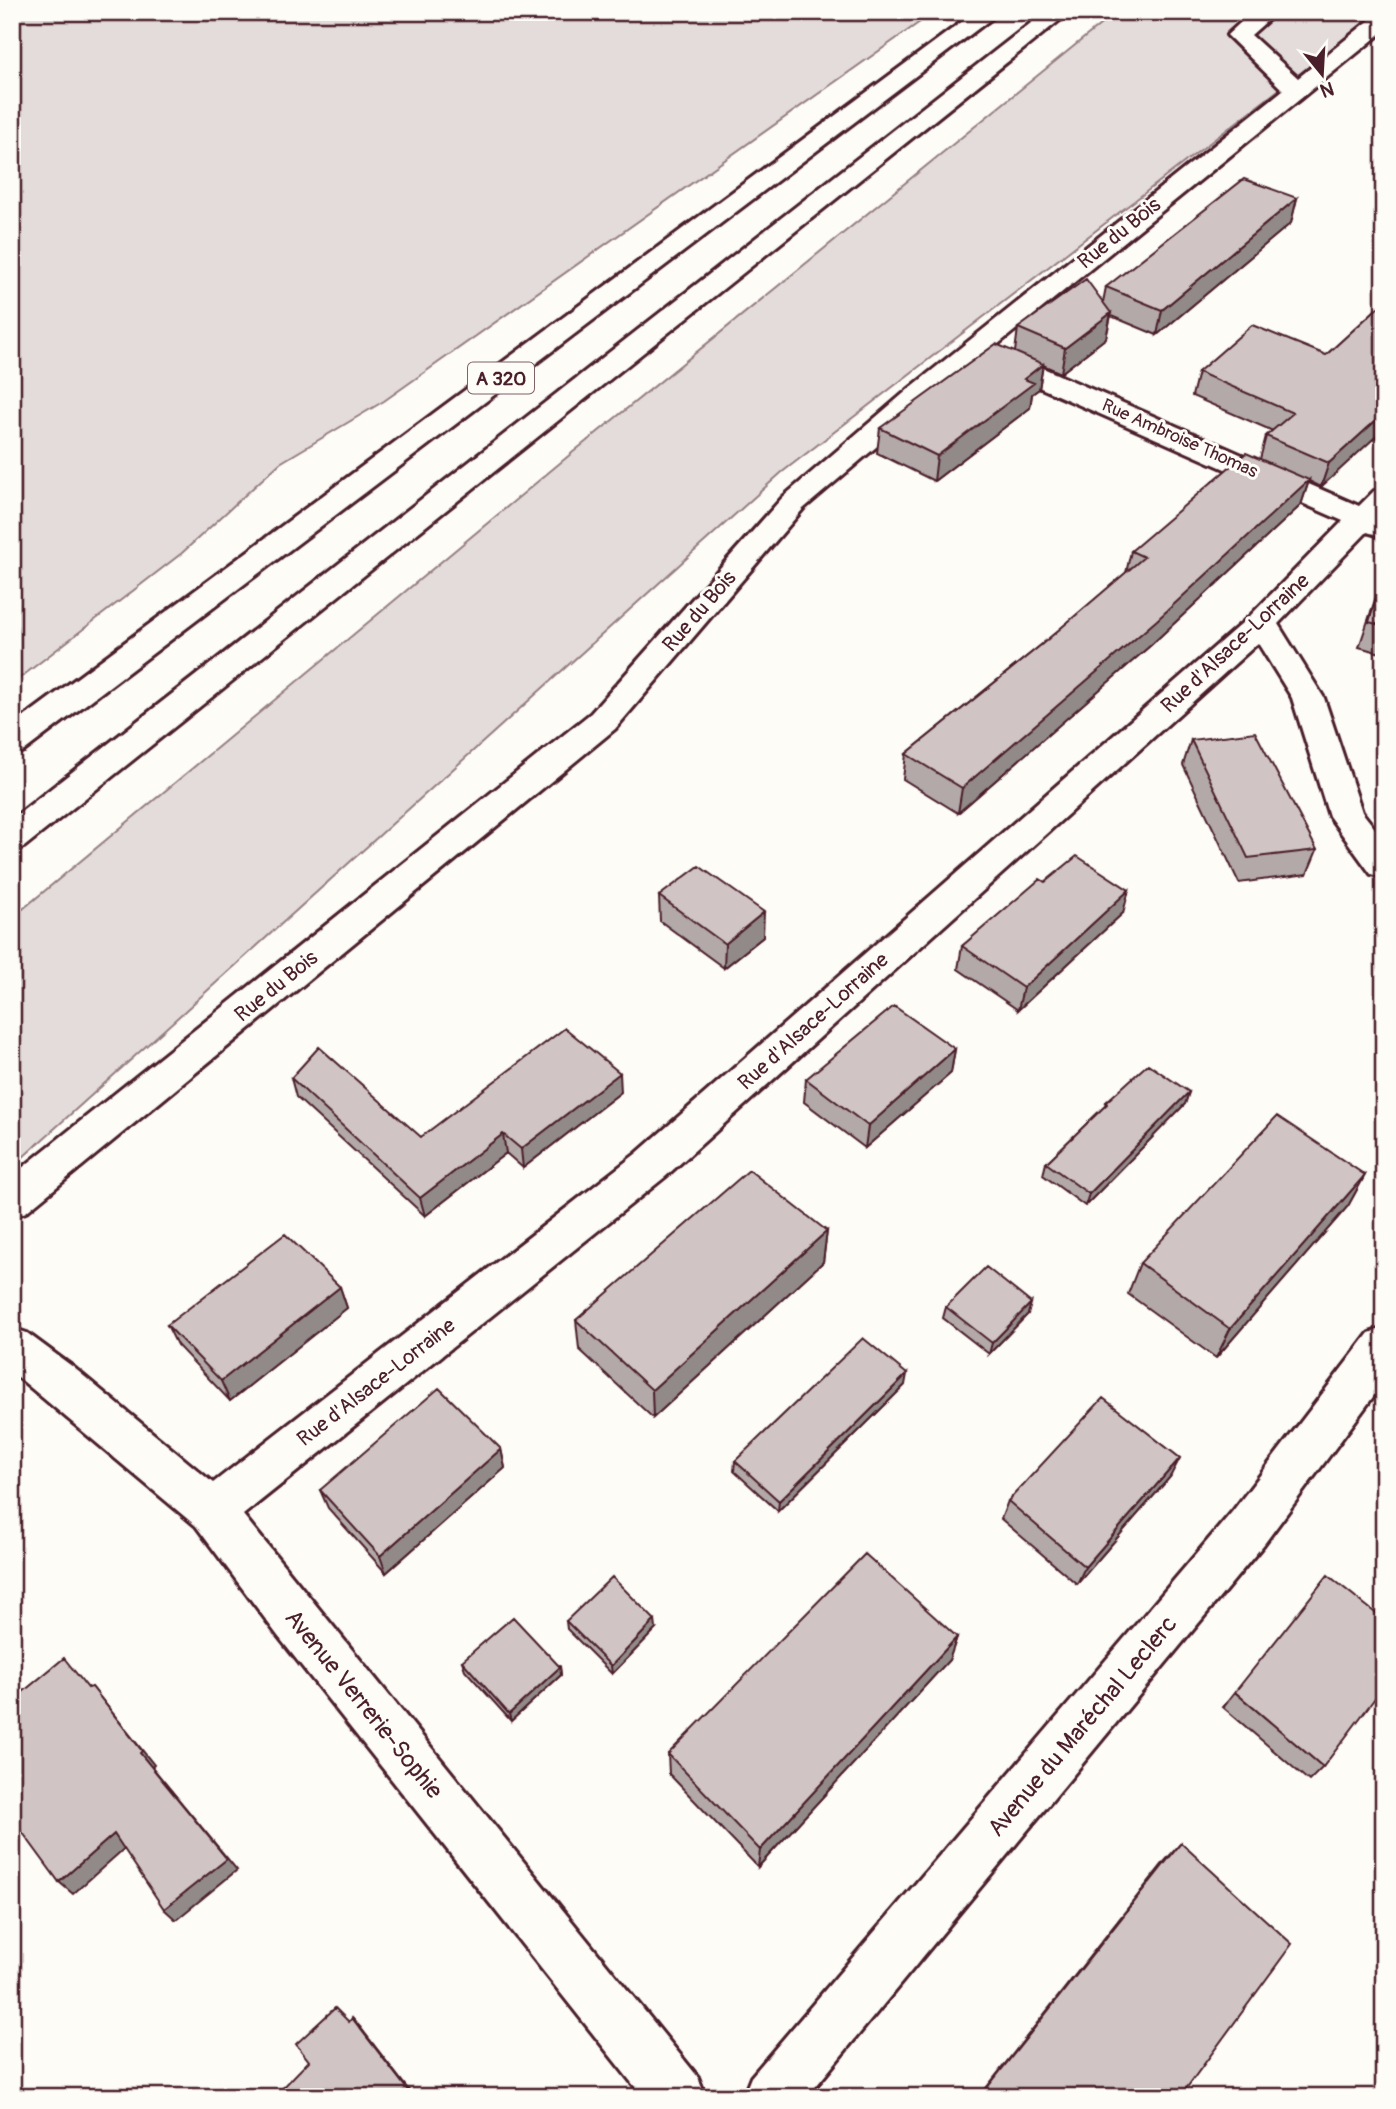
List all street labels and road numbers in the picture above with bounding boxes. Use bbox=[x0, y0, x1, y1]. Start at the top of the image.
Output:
street label: Rue du Bois bbox=[1072, 191, 1167, 275]
road number: A 320 bbox=[468, 362, 534, 394]
street label: Rue Ambroise Thomas bbox=[1098, 394, 1261, 483]
street label: Rue du Bois bbox=[657, 565, 743, 658]
street label: Rue d'Alsace-Lorraine bbox=[1155, 567, 1316, 719]
street label: Rue du Bois bbox=[229, 944, 324, 1028]
street label: Rue d'Alsace-Lorraine bbox=[732, 946, 895, 1096]
street label: Rue d'Alsace-Lorraine bbox=[292, 1312, 461, 1453]
street label: Avenue Verrerie-Sophie bbox=[279, 1604, 449, 1805]
street label: Avenue du Maréchal Leclerc bbox=[982, 1610, 1183, 1843]

